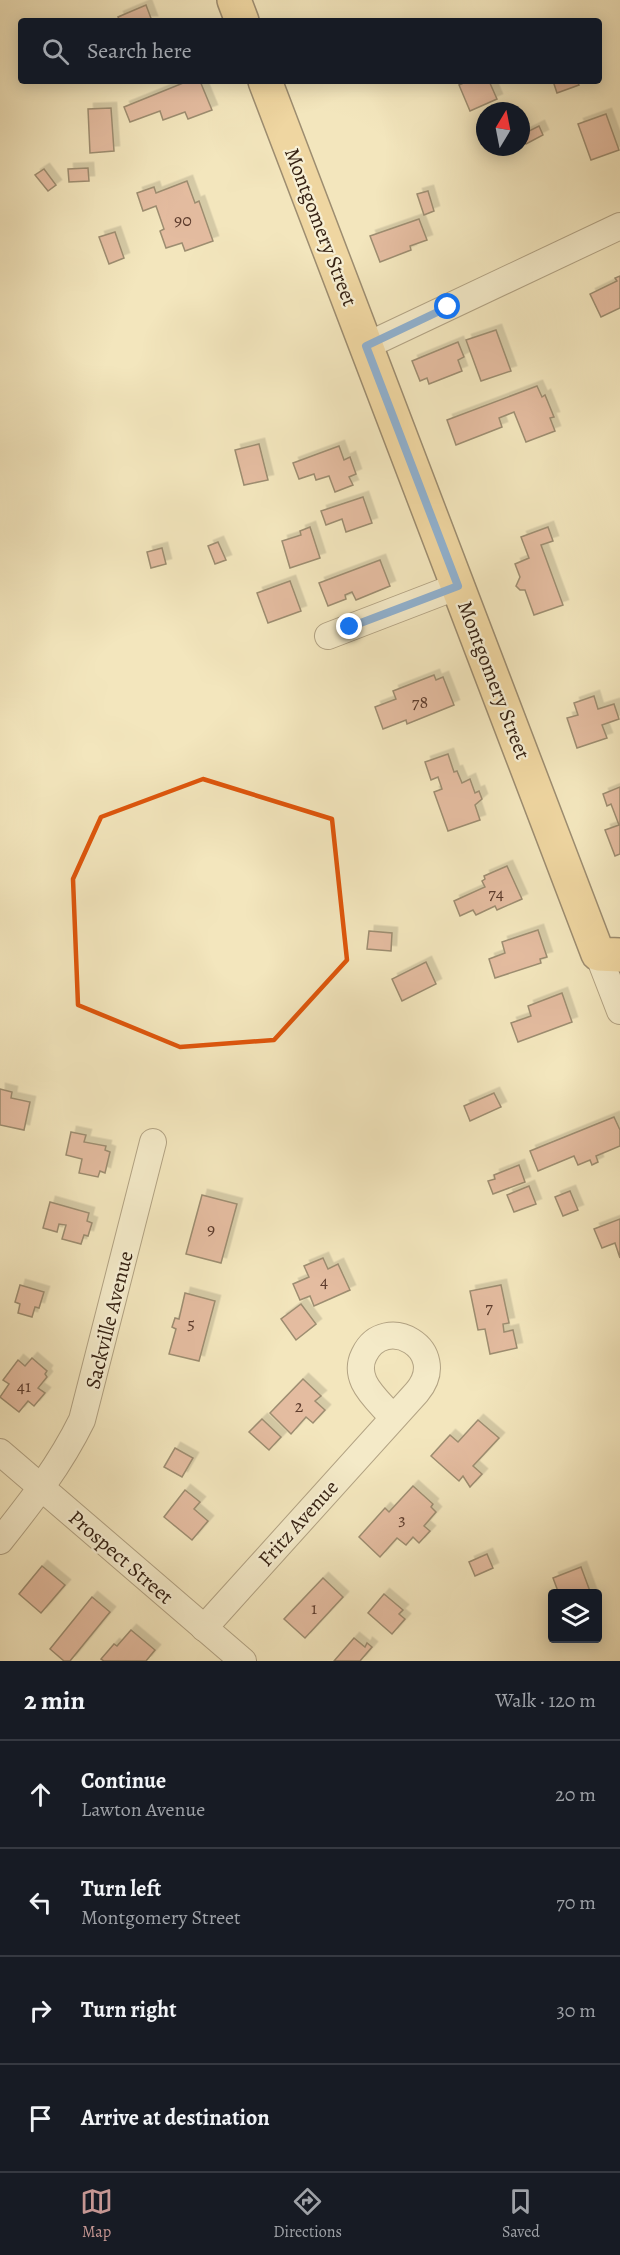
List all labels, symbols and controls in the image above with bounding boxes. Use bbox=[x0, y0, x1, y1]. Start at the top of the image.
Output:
search box bbox=[18, 18, 602, 84]
icon: search bbox=[39, 35, 72, 68]
text: Search here bbox=[87, 36, 192, 66]
north arrow bbox=[476, 102, 530, 156]
street label: Montgomery Street bbox=[278, 144, 364, 310]
house number: 90 bbox=[174, 208, 192, 232]
route start bbox=[434, 293, 460, 319]
street label: Montgomery Street bbox=[451, 597, 537, 763]
route end bbox=[336, 613, 362, 639]
house number: 78 bbox=[412, 690, 428, 714]
house number: 74 bbox=[488, 881, 504, 905]
house number: 9 bbox=[207, 1217, 215, 1241]
street label: Sackville Avenue bbox=[78, 1248, 140, 1392]
house number: 4 bbox=[320, 1269, 328, 1293]
house number: 7 bbox=[485, 1295, 493, 1319]
house number: 5 bbox=[187, 1311, 195, 1335]
house number: 41 bbox=[17, 1374, 31, 1398]
house number: 2 bbox=[295, 1394, 304, 1418]
street label: Fritz Avenue bbox=[252, 1474, 344, 1572]
street label: Prospect Street bbox=[63, 1504, 179, 1610]
house number: 3 bbox=[398, 1507, 406, 1531]
map controls bbox=[548, 1589, 602, 1643]
button: layers bbox=[548, 1589, 602, 1643]
house number: 1 bbox=[311, 1596, 317, 1620]
text: 2 min bbox=[24, 1683, 85, 1718]
text: Walk · 120 m bbox=[495, 1687, 596, 1714]
text: Continue bbox=[81, 1766, 166, 1796]
icon: ahead bbox=[24, 1778, 57, 1811]
text: 20 m bbox=[555, 1781, 596, 1808]
text: Lawton Avenue bbox=[81, 1796, 205, 1823]
text: Turn left bbox=[81, 1874, 161, 1904]
icon: left bbox=[24, 1886, 57, 1919]
text: 70 m bbox=[556, 1889, 596, 1916]
text: Montgomery Street bbox=[81, 1904, 241, 1931]
icon: right bbox=[24, 1994, 57, 2027]
text: Turn right bbox=[81, 1995, 177, 2025]
text: 30 m bbox=[556, 1997, 596, 2024]
icon: arrive bbox=[24, 2102, 57, 2135]
text: Arrive at destination bbox=[81, 2103, 270, 2133]
tab: Map bbox=[80, 2185, 113, 2243]
tab: Directions bbox=[273, 2185, 342, 2243]
tab: Saved bbox=[502, 2185, 540, 2243]

